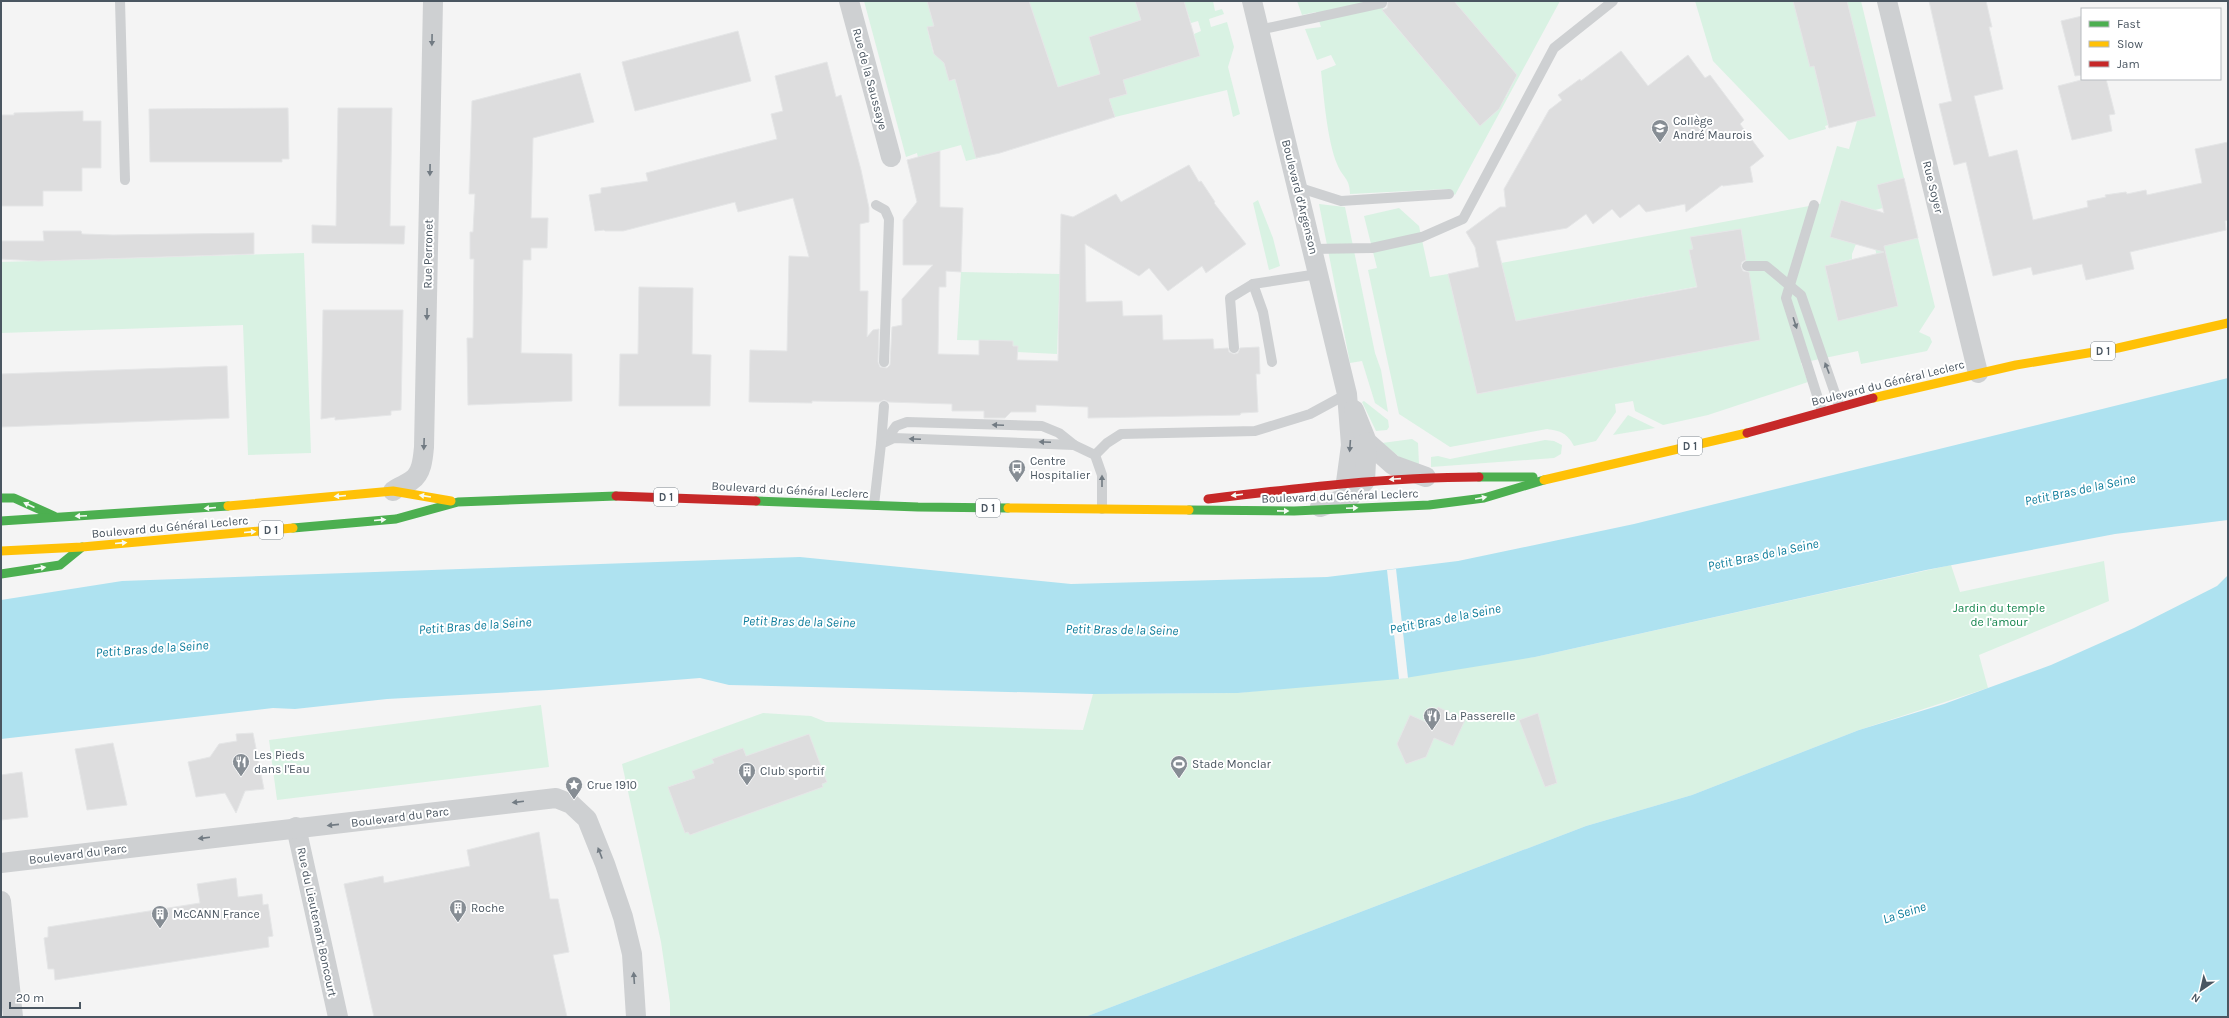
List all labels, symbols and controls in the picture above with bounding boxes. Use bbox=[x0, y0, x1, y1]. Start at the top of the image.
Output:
legend bbox=[2081, 8, 2221, 80]
text: Fast bbox=[2117, 17, 2141, 31]
street label: Rue de la Saussaye bbox=[850, 27, 890, 131]
one-way arrow bbox=[429, 34, 435, 47]
text: Slow bbox=[2117, 37, 2143, 51]
text: Jam bbox=[2117, 57, 2140, 71]
place label: Collège André Maurois bbox=[1673, 114, 1752, 142]
school or university icon: Collège André Maurois bbox=[1650, 118, 1670, 143]
street label: Boulevard d'Argenson bbox=[1279, 138, 1321, 256]
street label: Rue Soyer bbox=[1920, 159, 1946, 215]
one-way arrow bbox=[426, 164, 433, 176]
street label: Rue Perronet bbox=[420, 219, 436, 289]
one-way arrow bbox=[423, 308, 430, 320]
one-way arrow bbox=[1792, 317, 1798, 329]
road number: D 1 bbox=[2091, 342, 2115, 360]
street label: Boulevard du Général Leclerc bbox=[1810, 357, 1966, 409]
one-way arrow bbox=[1824, 362, 1830, 374]
one-way arrow bbox=[991, 422, 1004, 428]
one-way arrow bbox=[909, 435, 921, 442]
road number: D 1 bbox=[1678, 437, 1702, 455]
one-way arrow bbox=[420, 438, 427, 450]
one-way arrow bbox=[1039, 439, 1051, 446]
one-way arrow bbox=[1347, 440, 1354, 452]
place label: Centre Hospitalier bbox=[1030, 454, 1091, 482]
bus stop icon: Centre Hospitalier bbox=[1007, 458, 1027, 483]
water label: Petit Bras de la Seine bbox=[2023, 470, 2137, 509]
one-way arrow bbox=[1099, 474, 1105, 487]
one-way arrow bbox=[1389, 475, 1401, 482]
street label: Boulevard du Général Leclerc bbox=[711, 479, 869, 501]
street label: Boulevard du Général Leclerc bbox=[1261, 486, 1419, 506]
road number: D 1 bbox=[654, 488, 678, 506]
one-way arrow bbox=[1231, 492, 1243, 498]
one-way arrow bbox=[334, 493, 346, 500]
one-way arrow bbox=[419, 493, 432, 499]
one-way arrow bbox=[1475, 495, 1488, 501]
road number: D 1 bbox=[976, 499, 1000, 517]
one-way arrow bbox=[24, 502, 35, 508]
one-way arrow bbox=[204, 505, 216, 511]
one-way arrow bbox=[1346, 505, 1359, 511]
one-way arrow bbox=[1277, 508, 1290, 514]
one-way arrow bbox=[75, 513, 87, 520]
street label: Boulevard du Général Leclerc bbox=[91, 513, 249, 541]
one-way arrow bbox=[374, 517, 386, 523]
road number: D 1 bbox=[259, 521, 283, 539]
one-way arrow bbox=[244, 528, 256, 535]
water label: Petit Bras de la Seine bbox=[1706, 535, 1820, 574]
one-way arrow bbox=[115, 540, 127, 547]
one-way arrow bbox=[33, 565, 46, 571]
water label: Petit Bras de la Seine bbox=[1388, 600, 1502, 637]
park label: Jardin du temple de l'amour bbox=[1953, 601, 2045, 629]
water label: Petit Bras de la Seine bbox=[742, 613, 856, 630]
water label: Petit Bras de la Seine bbox=[418, 614, 532, 637]
water label: Petit Bras de la Seine bbox=[1065, 621, 1179, 638]
water label: Petit Bras de la Seine bbox=[95, 637, 209, 660]
restaurant icon: La Passerelle bbox=[1422, 706, 1442, 731]
place label: La Passerelle bbox=[1445, 709, 1515, 723]
place label: Les Pieds dans l'Eau bbox=[254, 748, 310, 776]
restaurant icon: Les Pieds dans l'Eau bbox=[231, 752, 251, 777]
sports icon: Stade Monclar bbox=[1169, 754, 1189, 779]
place label: Stade Monclar bbox=[1192, 757, 1272, 771]
building icon: Club sportif bbox=[737, 761, 757, 786]
place label: Club sportif bbox=[760, 764, 825, 778]
place icon: Crue 1910 bbox=[564, 775, 584, 800]
place label: Crue 1910 bbox=[587, 778, 637, 792]
one-way arrow bbox=[512, 799, 524, 806]
street label: Boulevard du Parc bbox=[350, 804, 450, 830]
one-way arrow bbox=[327, 821, 339, 828]
one-way arrow bbox=[198, 835, 210, 841]
street label: Boulevard du Parc bbox=[28, 841, 128, 867]
street label: Rue du Lieutenant Boncourt bbox=[294, 846, 340, 999]
one-way arrow bbox=[597, 847, 603, 859]
building icon: Roche bbox=[448, 898, 468, 923]
water label: La Seine bbox=[1881, 898, 1928, 926]
place label: Roche bbox=[471, 901, 505, 915]
building icon: McCANN France bbox=[150, 904, 170, 929]
place label: McCANN France bbox=[173, 907, 260, 921]
north arrow bbox=[2181, 970, 2221, 1010]
one-way arrow bbox=[630, 972, 637, 984]
scale bar bbox=[10, 984, 80, 1010]
text: N bbox=[2189, 990, 2203, 1005]
text: 20 m bbox=[16, 991, 44, 1005]

